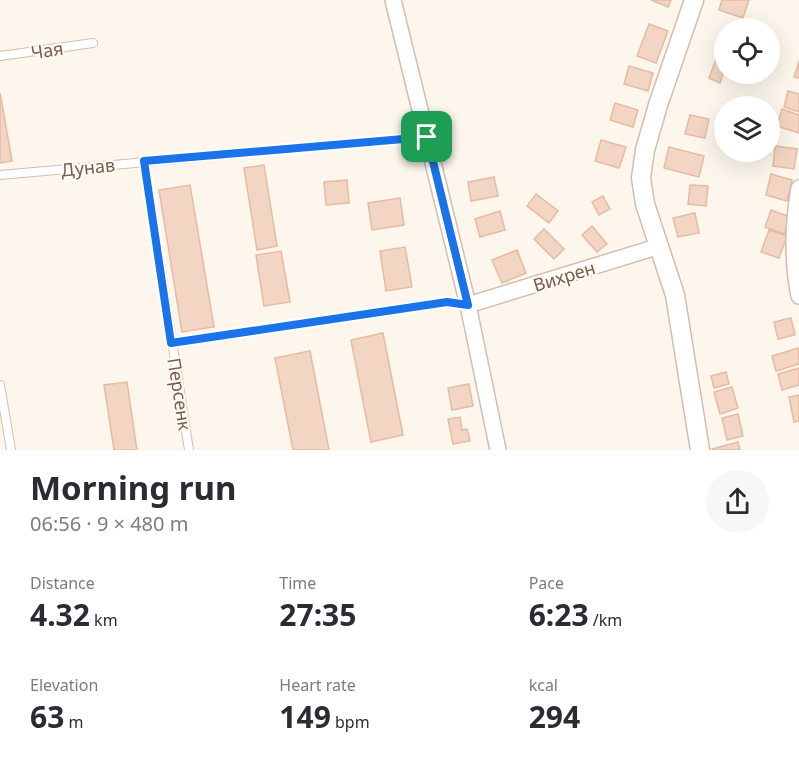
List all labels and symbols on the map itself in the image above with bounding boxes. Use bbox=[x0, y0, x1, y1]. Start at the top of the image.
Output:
street label: Чая bbox=[29, 36, 65, 64]
pin bbox=[401, 111, 452, 162]
street label: Дунав bbox=[60, 152, 116, 182]
street label: Вихрен bbox=[530, 255, 598, 297]
street label: Персенк bbox=[162, 356, 198, 432]

